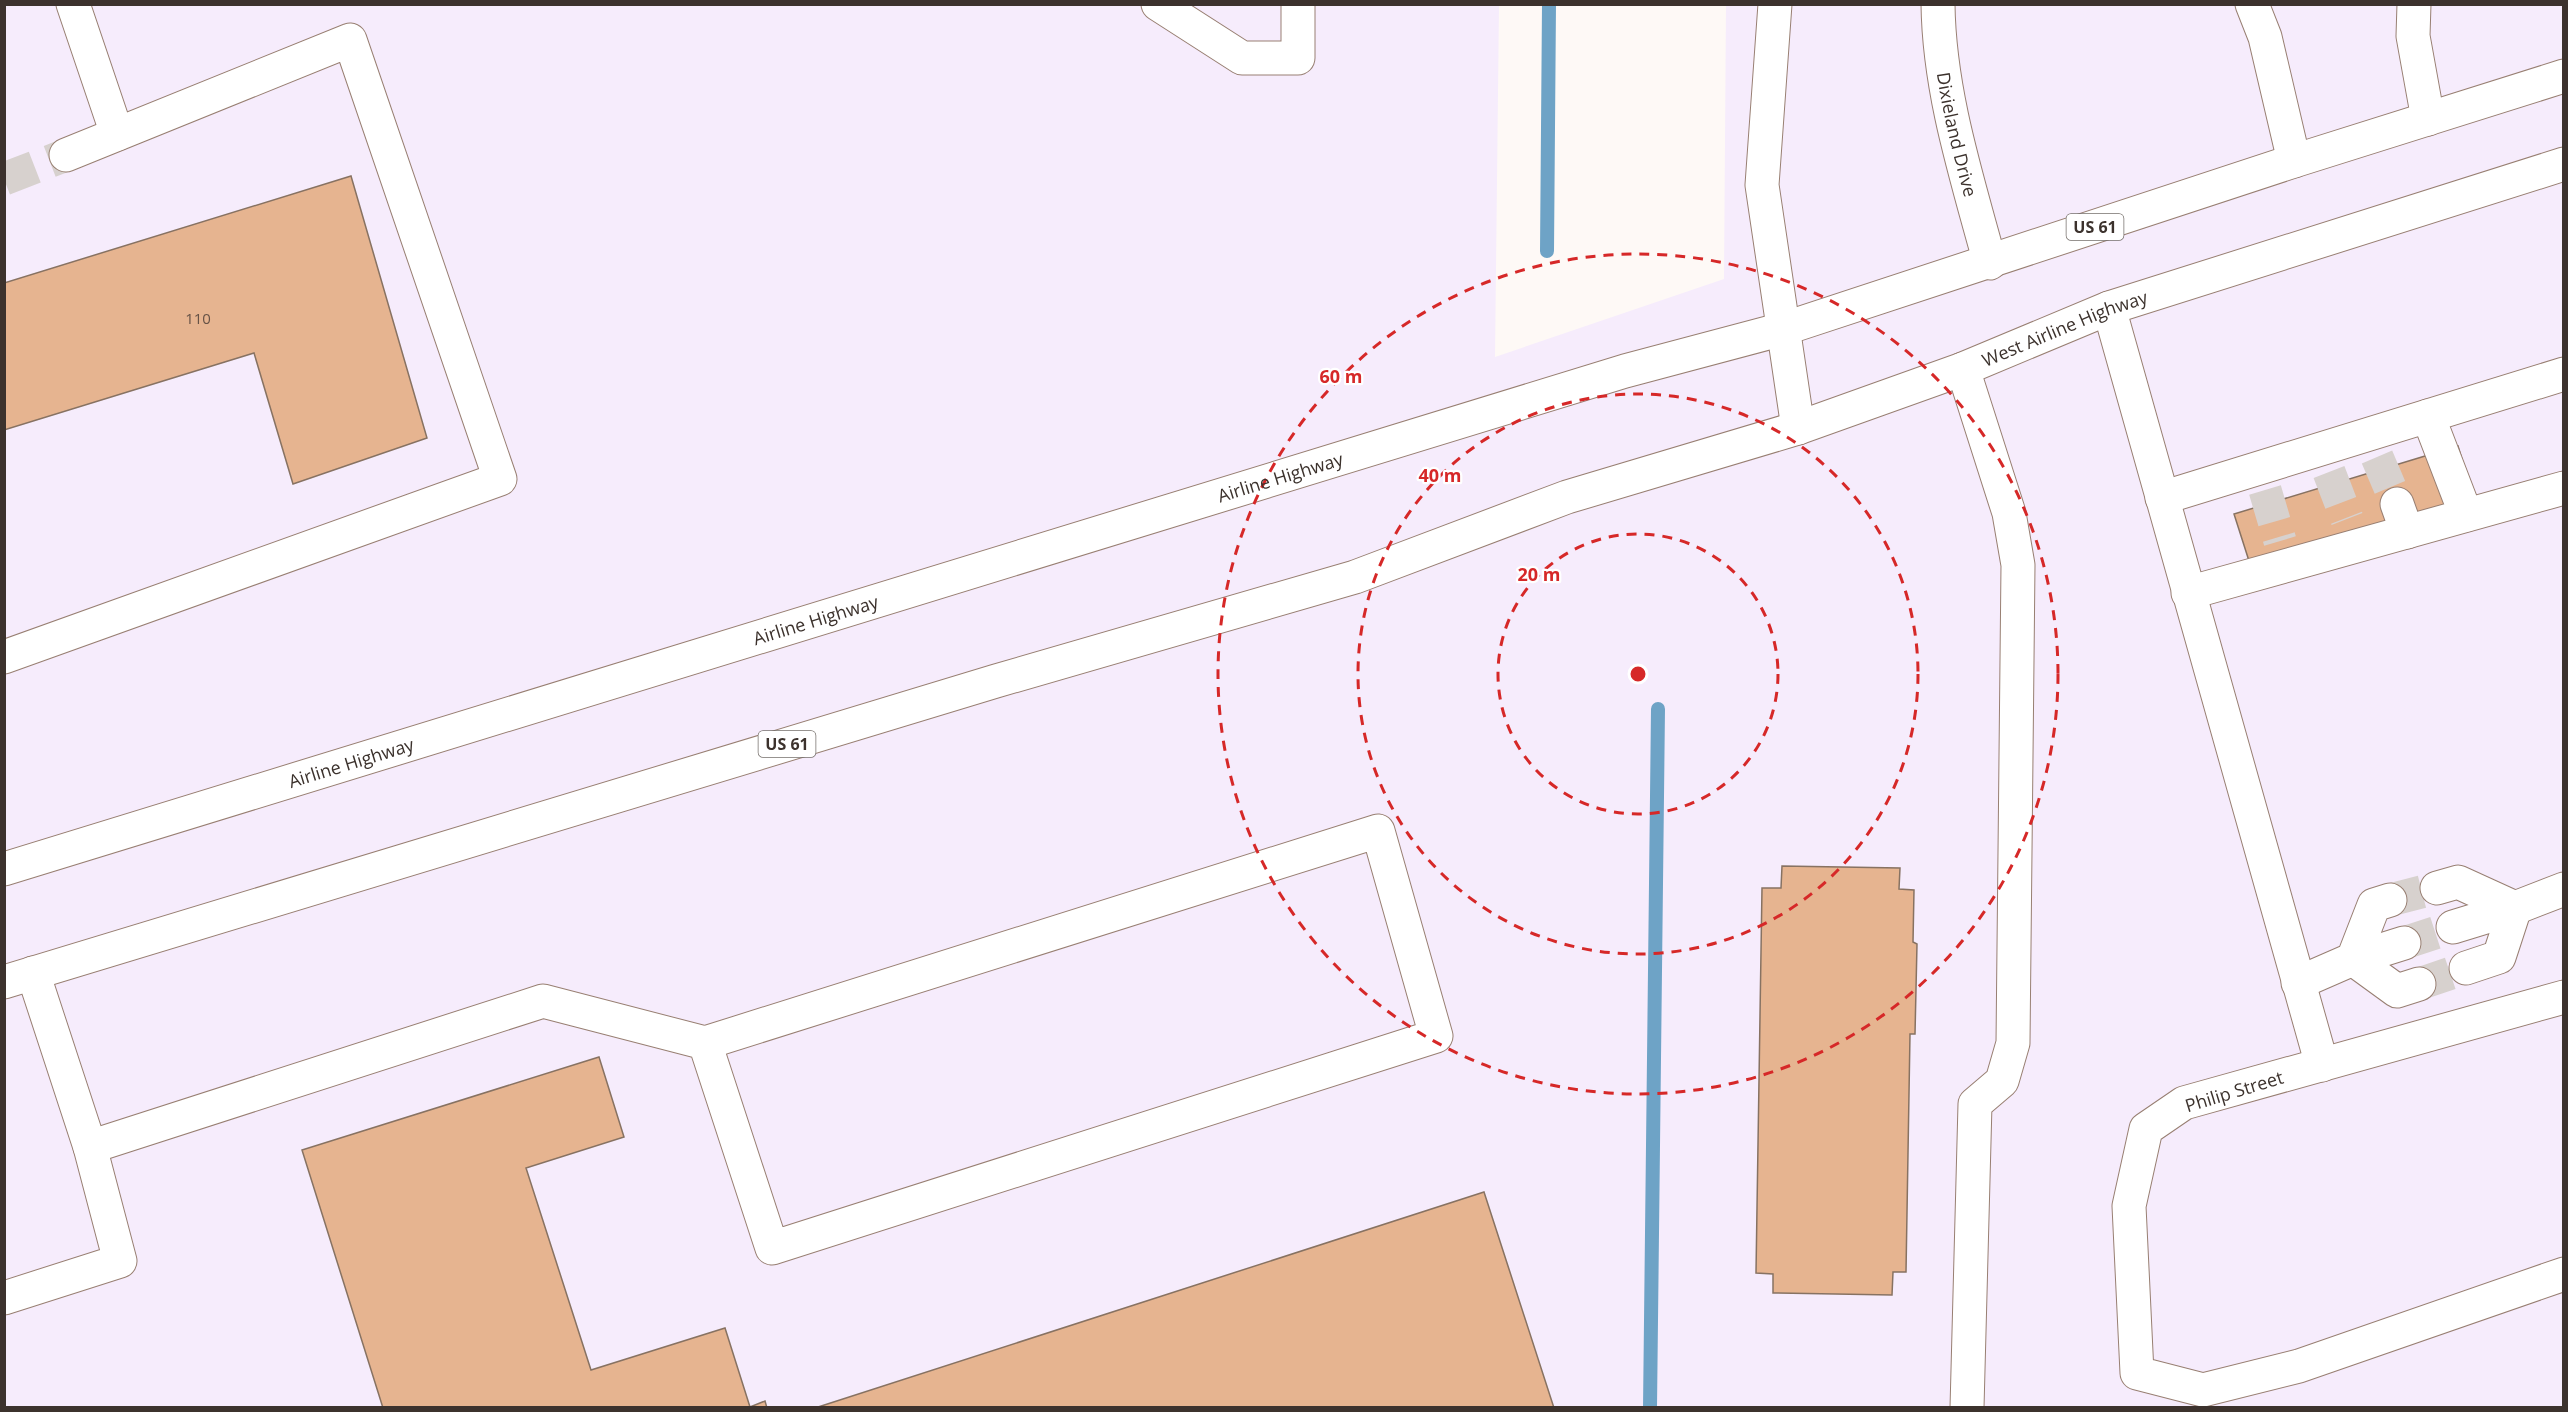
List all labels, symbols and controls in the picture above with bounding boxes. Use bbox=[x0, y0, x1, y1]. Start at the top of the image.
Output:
street label: Dixieland Drive bbox=[1932, 70, 1983, 199]
road number: US 61 bbox=[2066, 214, 2124, 240]
street label: West Airline Highway bbox=[1978, 284, 2151, 372]
house number: 110 bbox=[185, 308, 211, 328]
text: 60 m bbox=[1320, 364, 1362, 388]
street label: Airline Highway bbox=[1215, 446, 1347, 507]
text: 40 m bbox=[1419, 463, 1461, 487]
text: 20 m bbox=[1518, 562, 1560, 586]
street label: Airline Highway bbox=[750, 589, 882, 650]
centre of rings bbox=[1628, 664, 1648, 684]
road number: US 61 bbox=[758, 731, 816, 757]
street label: Airline Highway bbox=[285, 732, 418, 793]
street label: Philip Street bbox=[2182, 1065, 2286, 1117]

